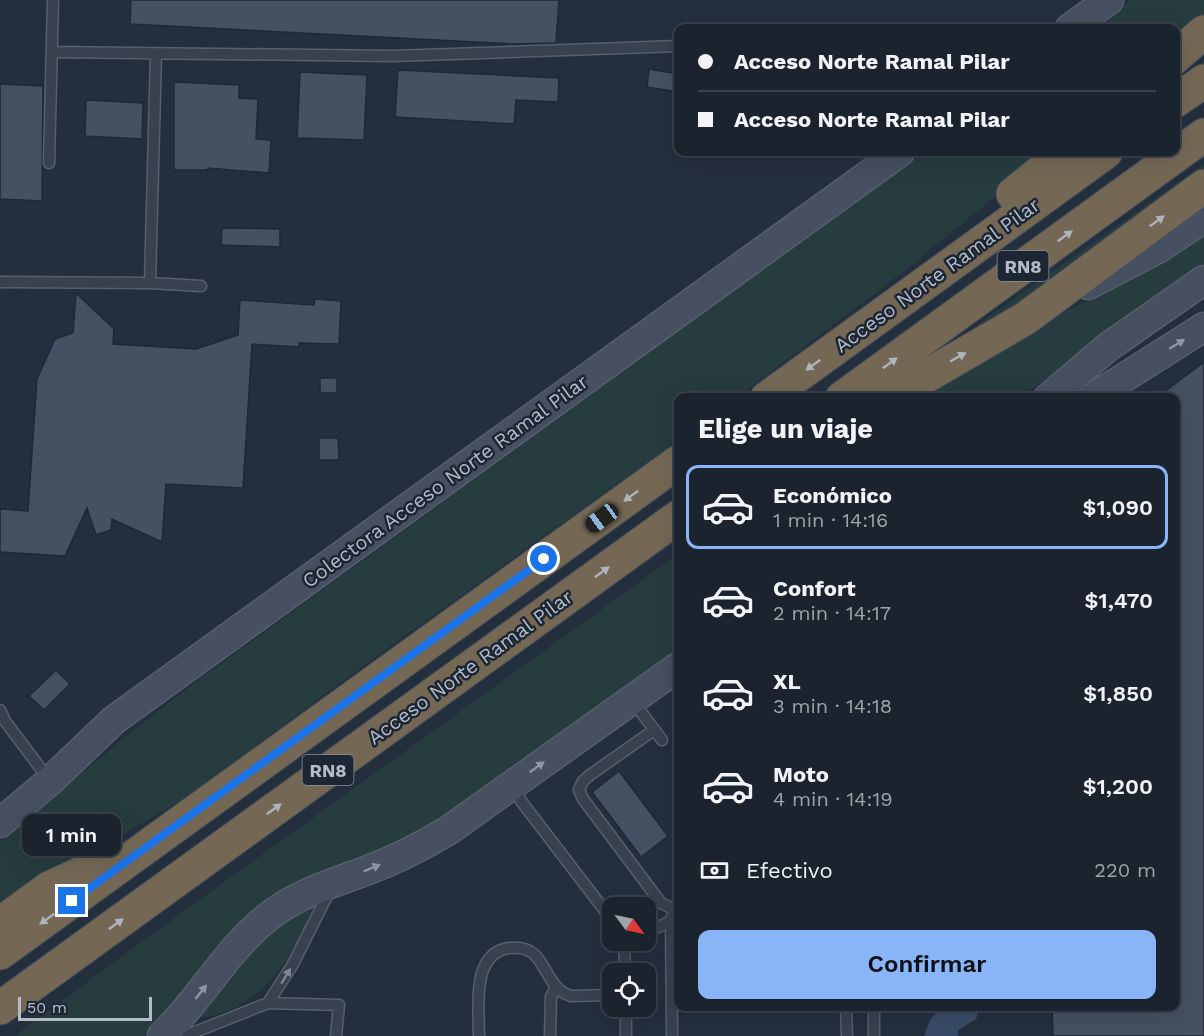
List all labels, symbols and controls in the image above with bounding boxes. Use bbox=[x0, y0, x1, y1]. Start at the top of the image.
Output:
text: Acceso Norte Ramal Pilar bbox=[734, 49, 1010, 74]
text: Acceso Norte Ramal Pilar bbox=[734, 107, 1010, 132]
street label: Acceso Norte Ramal Pilar bbox=[830, 193, 1044, 357]
one-way arrow bbox=[1149, 215, 1165, 227]
one-way arrow bbox=[1056, 230, 1072, 242]
road number: RN8 bbox=[998, 251, 1048, 281]
one-way arrow bbox=[1169, 338, 1185, 349]
one-way arrow bbox=[949, 353, 966, 363]
one-way arrow bbox=[881, 357, 897, 369]
one-way arrow bbox=[805, 359, 821, 371]
street label: Colectora Acceso Norte Ramal Pilar bbox=[297, 369, 593, 593]
text: Elige un viaje bbox=[698, 413, 873, 445]
icon: car bbox=[701, 480, 755, 534]
text: Económico bbox=[773, 483, 892, 508]
one-way arrow bbox=[623, 490, 638, 502]
text: $1,090 bbox=[1082, 495, 1153, 520]
car bbox=[582, 500, 622, 536]
text: 1 min · 14:16 bbox=[773, 508, 888, 532]
route start bbox=[530, 545, 557, 572]
one-way arrow bbox=[594, 566, 610, 578]
icon: car bbox=[701, 573, 755, 627]
text: Confort bbox=[773, 576, 856, 601]
street label: Acceso Norte Ramal Pilar bbox=[363, 585, 577, 749]
text: $1,470 bbox=[1085, 588, 1153, 613]
text: 2 min · 14:17 bbox=[773, 601, 891, 625]
icon: car bbox=[701, 666, 755, 720]
text: XL bbox=[773, 669, 801, 694]
text: $1,850 bbox=[1083, 681, 1153, 706]
text: 3 min · 14:18 bbox=[773, 694, 892, 718]
road number: RN8 bbox=[302, 755, 354, 785]
icon: car bbox=[701, 759, 755, 813]
one-way arrow bbox=[529, 761, 545, 773]
text: Moto bbox=[773, 762, 829, 787]
text: $1,200 bbox=[1083, 774, 1153, 799]
text: 4 min · 14:19 bbox=[773, 787, 893, 811]
one-way arrow bbox=[266, 803, 282, 815]
callout: 1 min bbox=[22, 814, 122, 856]
text: 1 min bbox=[46, 823, 97, 847]
icon: cash bbox=[698, 854, 731, 887]
text: Efectivo bbox=[746, 858, 833, 883]
text: 220 m bbox=[1094, 858, 1156, 882]
one-way arrow bbox=[363, 863, 381, 873]
route end bbox=[58, 887, 85, 914]
north arrow bbox=[602, 897, 656, 951]
map controls bbox=[602, 897, 656, 1017]
one-way arrow bbox=[40, 912, 55, 924]
one-way arrow bbox=[109, 918, 124, 930]
button: Confirmar bbox=[698, 930, 1156, 999]
button: locate bbox=[602, 963, 656, 1017]
one-way arrow bbox=[280, 968, 291, 984]
one-way arrow bbox=[194, 984, 207, 1000]
scale bar bbox=[18, 994, 152, 1022]
text: 50 m bbox=[27, 998, 67, 1017]

